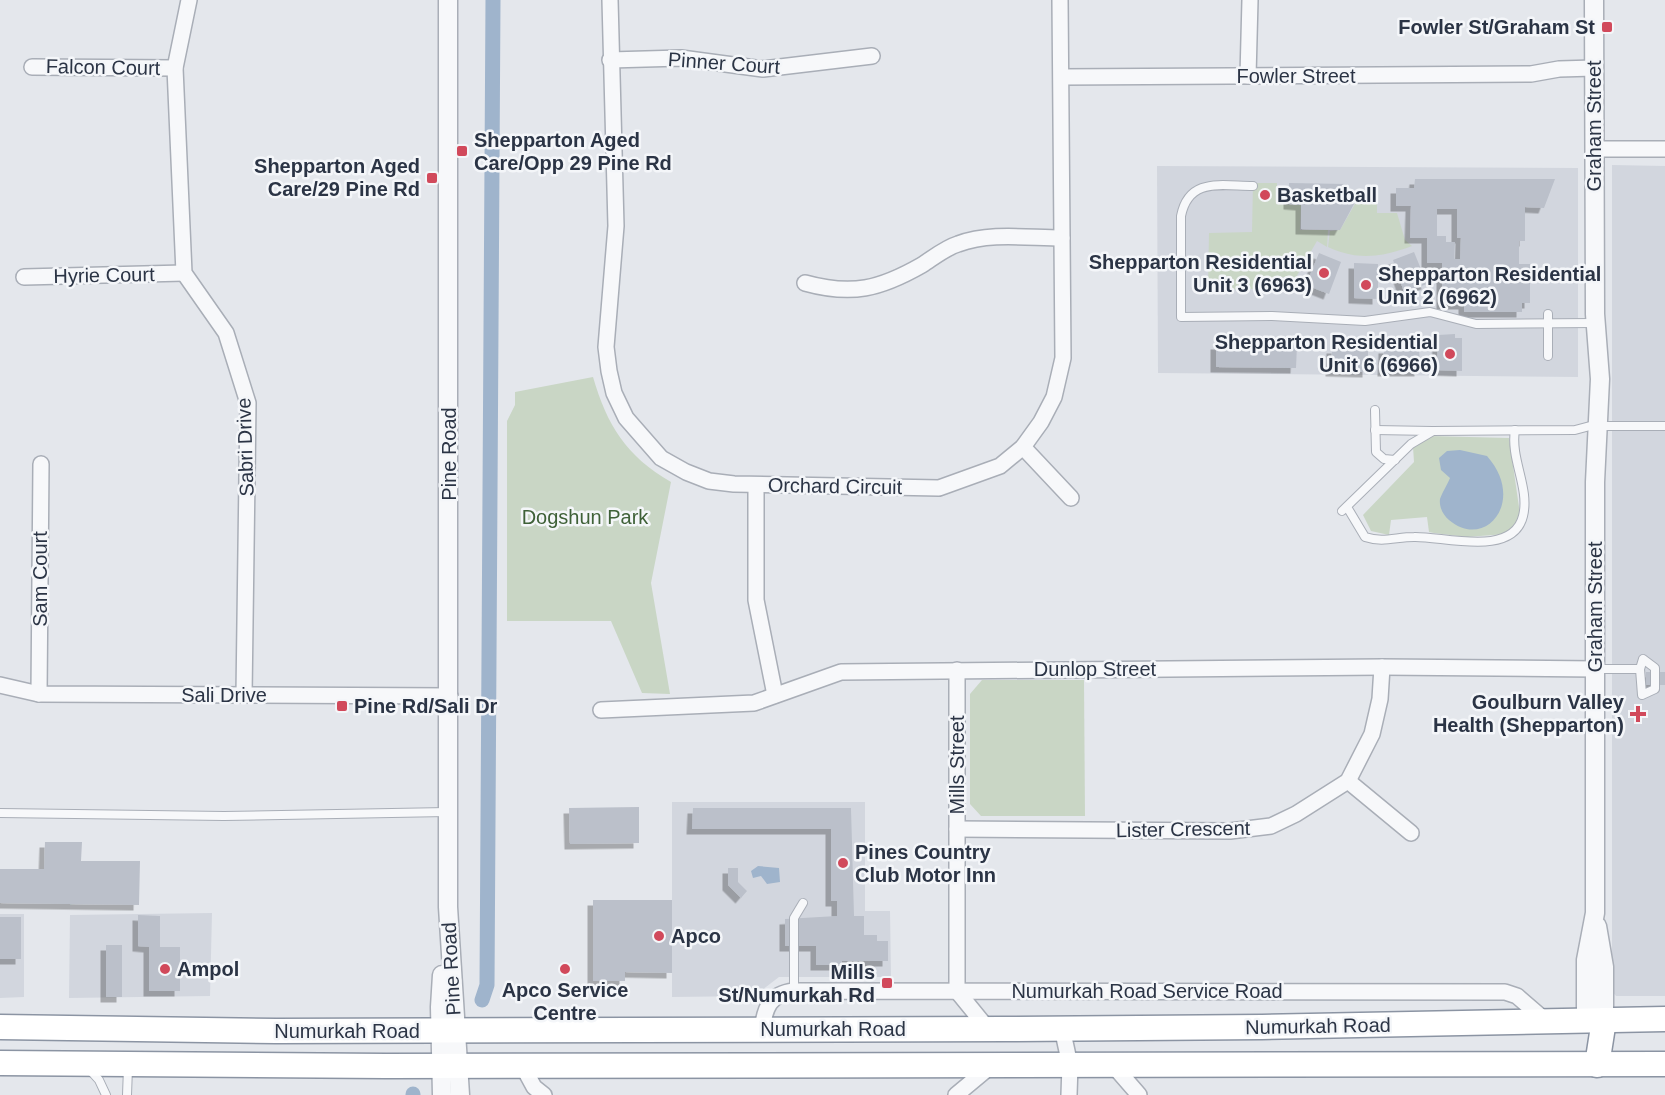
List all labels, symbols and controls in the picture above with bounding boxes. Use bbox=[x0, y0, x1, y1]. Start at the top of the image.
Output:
place label: Fowler St/Graham St bbox=[1398, 16, 1595, 38]
marker: Fowler St/Graham St bbox=[1600, 20, 1614, 34]
street label: Pinner Court bbox=[667, 48, 781, 78]
street label: Falcon Court bbox=[46, 55, 161, 79]
street label: Graham Street bbox=[1583, 60, 1605, 192]
street label: Fowler Street bbox=[1237, 65, 1356, 87]
place label: Shepparton Aged Care/Opp 29 Pine Rd bbox=[474, 129, 672, 174]
marker: Shepparton Aged Care/Opp 29 Pine Rd bbox=[455, 144, 469, 158]
place label: Shepparton Aged Care/29 Pine Rd bbox=[254, 155, 420, 200]
marker: Shepparton Aged Care/29 Pine Rd bbox=[425, 171, 439, 185]
place label: Basketball bbox=[1277, 184, 1377, 206]
marker: Basketball bbox=[1258, 188, 1272, 202]
place label: Shepparton Residential Unit 3 (6963) bbox=[1089, 251, 1312, 296]
street label: Hyrie Court bbox=[53, 263, 155, 287]
place label: Shepparton Residential Unit 2 (6962) bbox=[1378, 263, 1601, 308]
marker: Shepparton Residential Unit 3 (6963) bbox=[1317, 266, 1331, 280]
marker: Shepparton Residential Unit 2 (6962) bbox=[1359, 278, 1373, 292]
place label: Shepparton Residential Unit 6 (6966) bbox=[1215, 331, 1438, 376]
marker: Shepparton Residential Unit 6 (6966) bbox=[1443, 347, 1457, 361]
street label: Sabri Drive bbox=[232, 397, 258, 497]
street label: Pine Road bbox=[438, 407, 460, 501]
street label: Orchard Circuit bbox=[768, 474, 903, 498]
park label: Dogshun Park bbox=[522, 506, 649, 528]
street label: Sam Court bbox=[29, 531, 51, 627]
street label: Graham Street bbox=[1584, 541, 1606, 673]
street label: Dunlop Street bbox=[1034, 658, 1157, 680]
street label: Sali Drive bbox=[181, 684, 267, 706]
place label: Goulburn Valley Health (Shepparton) bbox=[1433, 691, 1625, 736]
place label: Pine Rd/Sali Dr bbox=[354, 695, 498, 717]
marker: Pine Rd/Sali Dr bbox=[335, 699, 349, 713]
marker: Goulburn Valley Health (Shepparton) bbox=[1629, 705, 1647, 723]
street label: Mills Street bbox=[946, 715, 968, 814]
street label: Lister Crescent bbox=[1116, 817, 1251, 841]
place label: Pines Country Club Motor Inn bbox=[855, 841, 996, 886]
marker: Pines Country Club Motor Inn bbox=[836, 856, 850, 870]
street label: Pine Road bbox=[438, 922, 464, 1016]
place label: Apco bbox=[671, 925, 721, 947]
marker: Apco bbox=[652, 929, 666, 943]
place label: Ampol bbox=[177, 958, 239, 980]
place label: Mills St/Numurkah Rd bbox=[718, 961, 875, 1006]
marker: Ampol bbox=[158, 962, 172, 976]
marker: Apco Service Centre bbox=[558, 962, 572, 976]
marker: Mills St/Numurkah Rd bbox=[880, 976, 894, 990]
place label: Apco Service Centre bbox=[502, 979, 628, 1024]
street label: Numurkah Road Service Road bbox=[1011, 980, 1283, 1002]
street label: Numurkah Road bbox=[1245, 1014, 1391, 1038]
street label: Numurkah Road bbox=[760, 1018, 906, 1040]
street label: Numurkah Road bbox=[274, 1020, 420, 1042]

